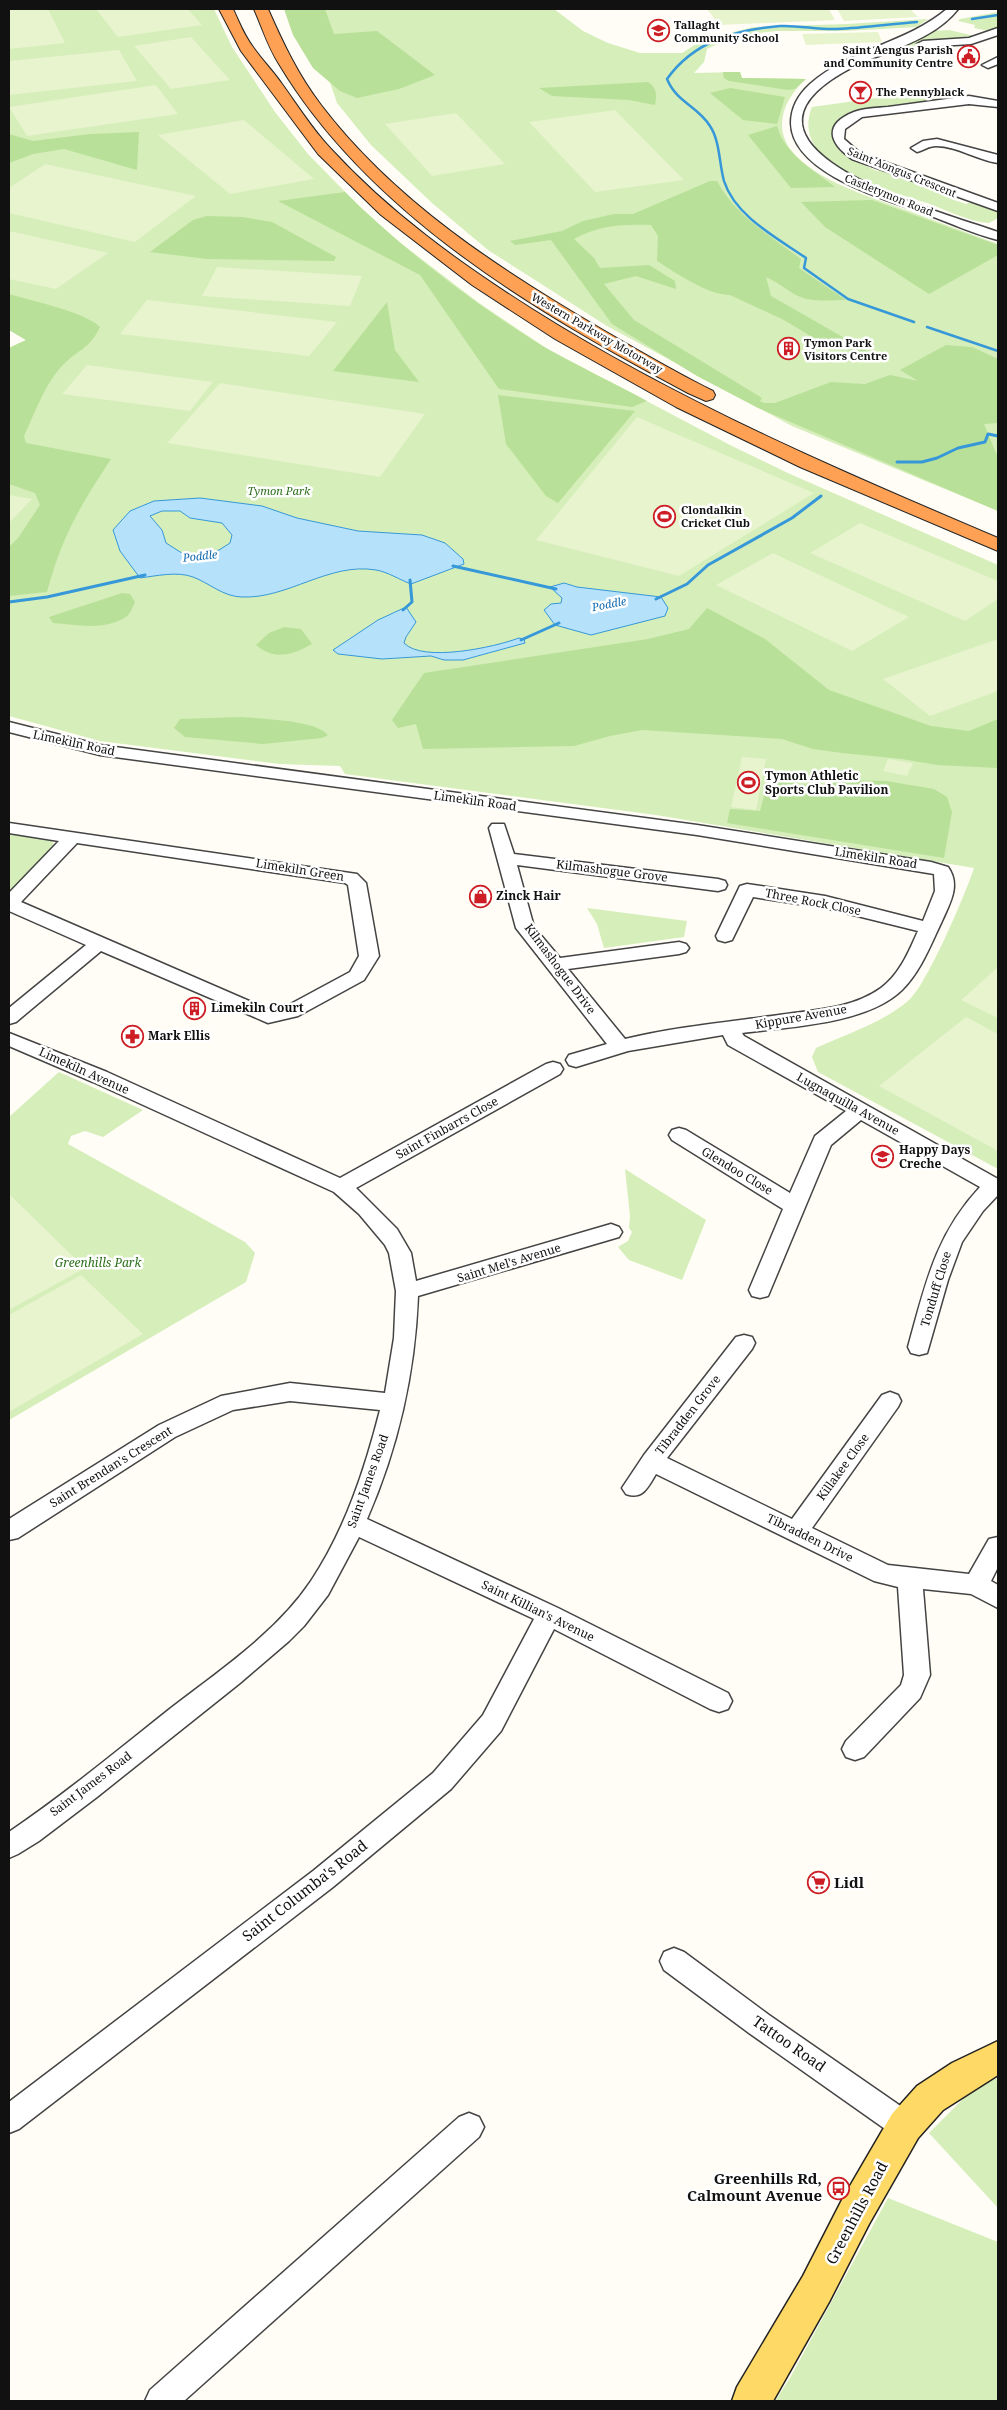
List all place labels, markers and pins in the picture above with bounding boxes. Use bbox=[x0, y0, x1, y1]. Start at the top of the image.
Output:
place label: Tallaght Community School bbox=[674, 17, 779, 45]
school or university icon: Tallaght Community School bbox=[646, 19, 670, 43]
place label: Saint Aengus Parish and Community Centre bbox=[824, 42, 954, 70]
public building icon: Saint Aengus Parish and Community Centre bbox=[957, 44, 981, 68]
bar icon: The Pennyblack bbox=[848, 80, 872, 104]
place label: The Pennyblack bbox=[876, 84, 964, 99]
place label: Tymon Park Visitors Centre bbox=[804, 335, 887, 363]
building icon: Tymon Park Visitors Centre bbox=[776, 337, 800, 361]
place label: Clondalkin Cricket Club bbox=[681, 502, 750, 530]
sports icon: Clondalkin Cricket Club bbox=[653, 504, 677, 528]
place label: Tymon Athletic Sports Club Pavilion bbox=[765, 767, 888, 798]
sports icon: Tymon Athletic Sports Club Pavilion bbox=[737, 771, 761, 795]
shop icon: Zinck Hair bbox=[468, 884, 492, 908]
place label: Zinck Hair bbox=[496, 887, 562, 904]
building icon: Limekiln Court bbox=[183, 996, 207, 1020]
place label: Limekiln Court bbox=[211, 999, 304, 1016]
pharmacy icon: Mark Ellis bbox=[120, 1024, 144, 1048]
place label: Mark Ellis bbox=[148, 1027, 210, 1044]
place label: Happy Days Creche bbox=[899, 1141, 970, 1172]
school or university icon: Happy Days Creche bbox=[871, 1145, 895, 1169]
supermarket icon: Lidl bbox=[806, 1871, 830, 1895]
place label: Lidl bbox=[834, 1872, 865, 1892]
place label: Greenhills Rd, Calmount Avenue bbox=[687, 2168, 822, 2205]
bus stop icon: Greenhills Rd, Calmount Avenue bbox=[826, 2176, 850, 2200]

